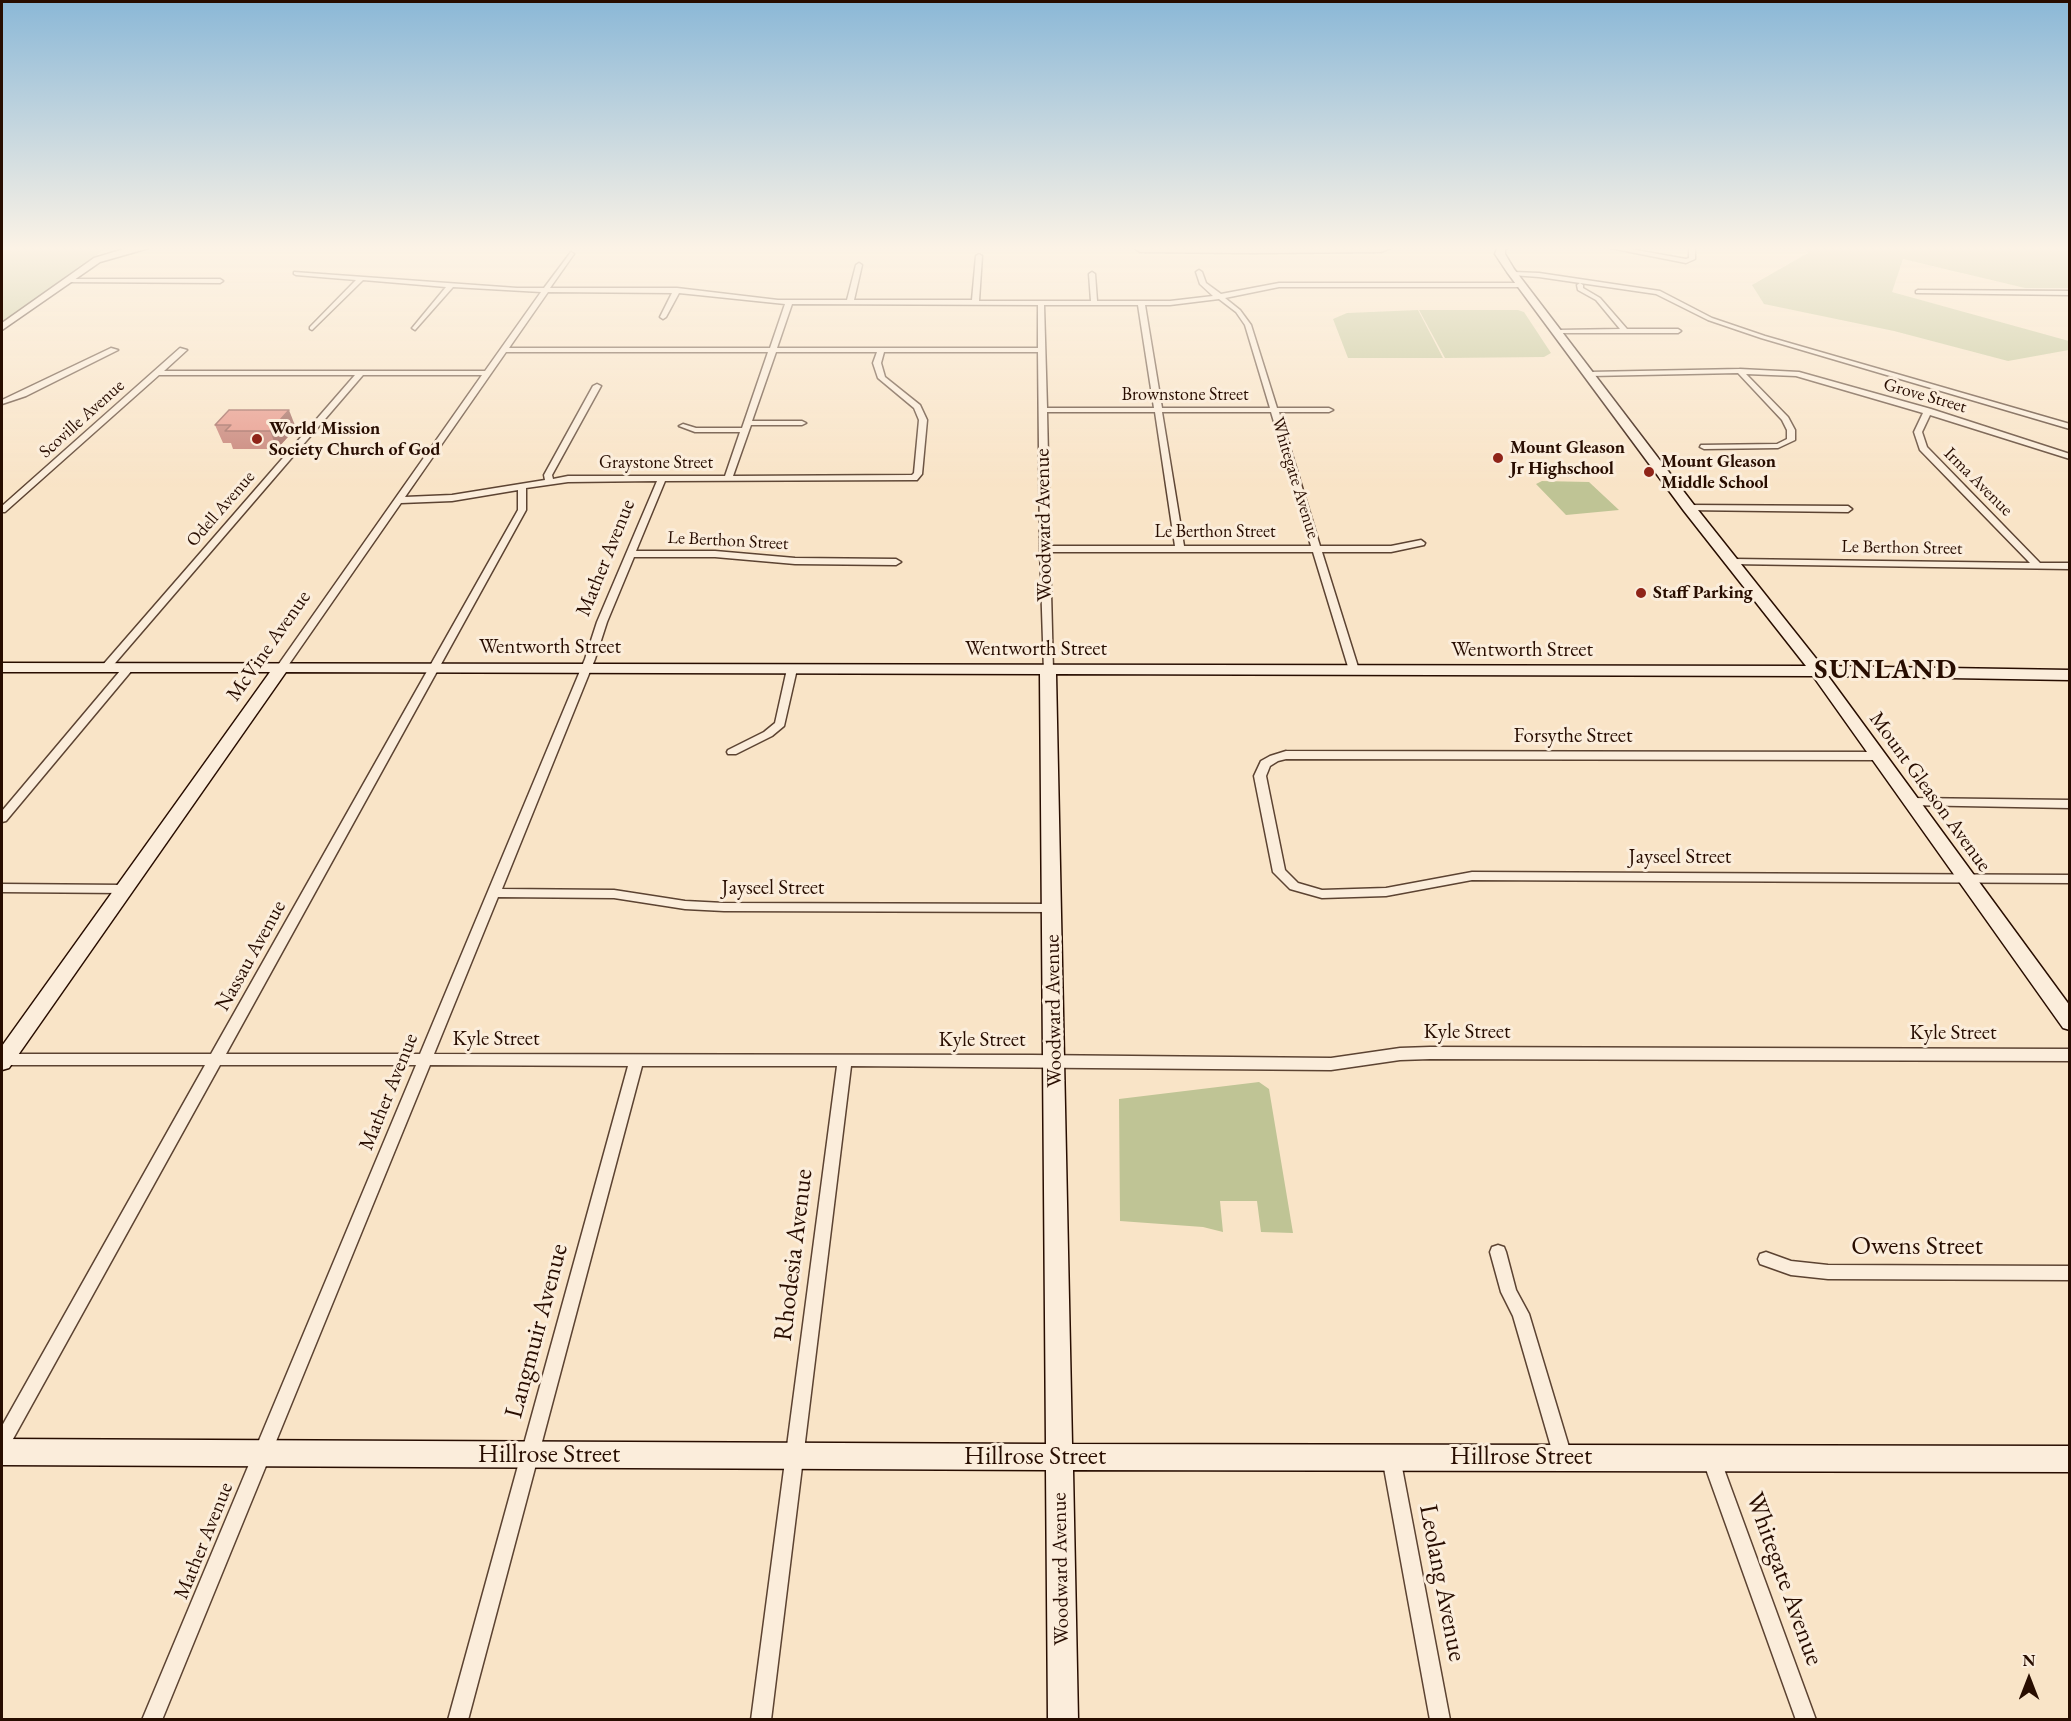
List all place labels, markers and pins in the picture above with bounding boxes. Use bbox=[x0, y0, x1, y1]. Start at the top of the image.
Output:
place label: World Mission Society Church of God bbox=[269, 418, 440, 460]
marker: World Mission Society Church of God bbox=[250, 432, 264, 446]
place label: Mount Gleason Jr Highschool bbox=[1510, 437, 1625, 480]
marker: Mount Gleason Jr Highschool bbox=[1491, 451, 1505, 465]
place label: Mount Gleason Middle School bbox=[1661, 451, 1776, 494]
marker: Mount Gleason Middle School bbox=[1642, 465, 1656, 479]
place label: Staff Parking bbox=[1653, 582, 1753, 604]
marker: Staff Parking bbox=[1634, 586, 1648, 600]

